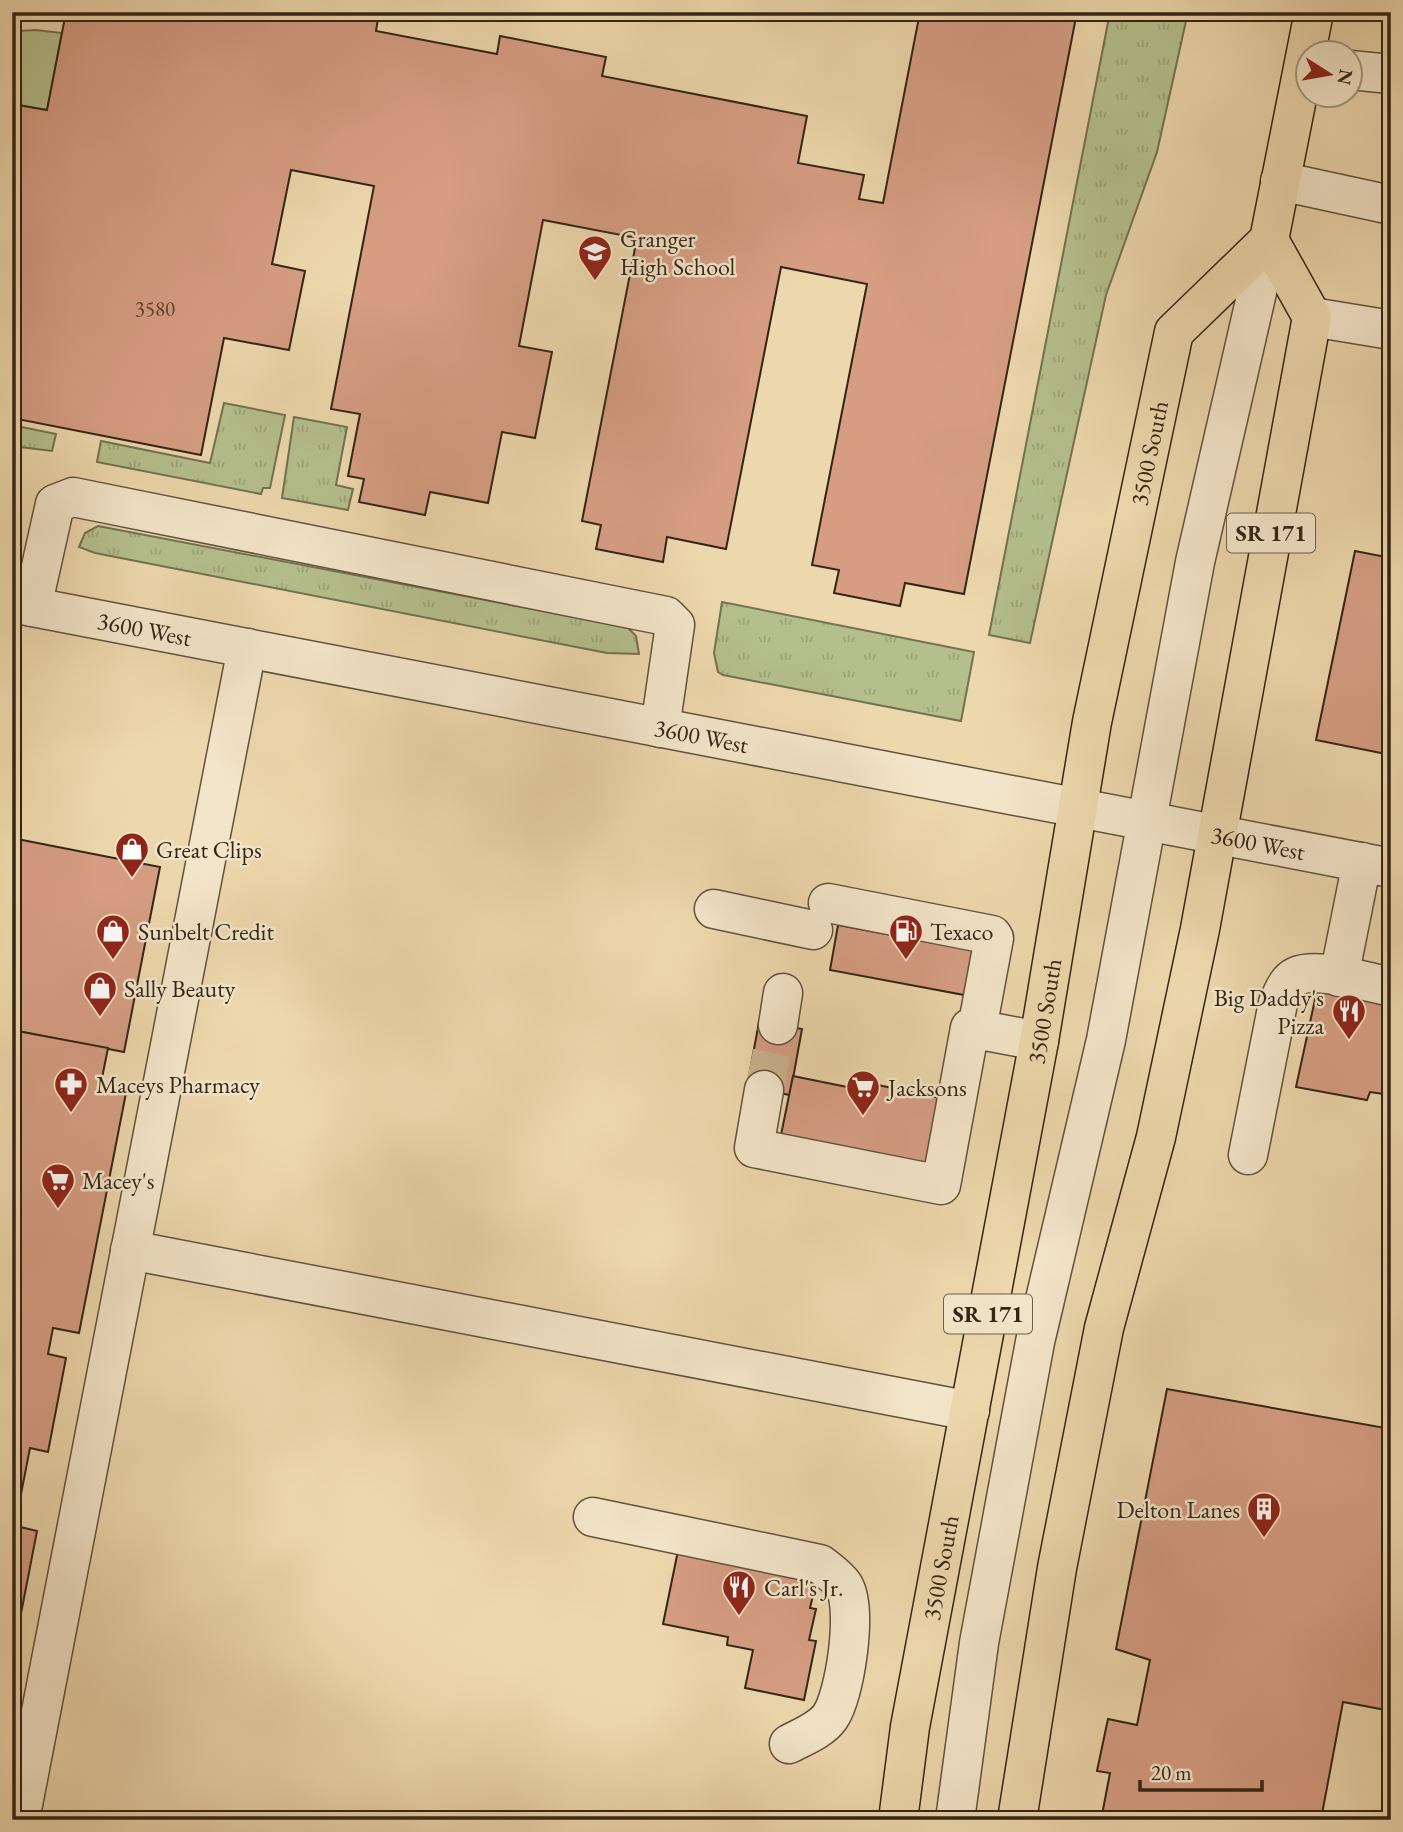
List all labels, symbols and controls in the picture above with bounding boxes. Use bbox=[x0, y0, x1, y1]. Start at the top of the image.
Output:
north arrow bbox=[1294, 38, 1364, 108]
text: N bbox=[1331, 67, 1359, 88]
place label: Granger High School bbox=[620, 223, 736, 282]
school or university icon: Granger High School bbox=[576, 233, 614, 282]
house number: 3580 bbox=[135, 295, 175, 322]
street label: 3500 South bbox=[1122, 398, 1175, 508]
road number: SR 171 bbox=[1227, 513, 1315, 552]
street label: 3600 West bbox=[95, 604, 195, 653]
street label: 3600 West bbox=[652, 711, 752, 760]
street label: 3600 West bbox=[1209, 818, 1308, 867]
shop icon: Great Clips bbox=[113, 830, 151, 879]
place label: Great Clips bbox=[156, 834, 262, 865]
shop icon: Sunbelt Credit bbox=[94, 912, 132, 961]
fuel station icon: Texaco bbox=[887, 912, 925, 961]
place label: Sunbelt Credit bbox=[138, 916, 274, 947]
place label: Texaco bbox=[930, 916, 993, 947]
street label: 3500 South bbox=[1020, 956, 1068, 1067]
shop icon: Sally Beauty bbox=[81, 969, 119, 1018]
place label: Sally Beauty bbox=[124, 973, 236, 1004]
place label: Big Daddy's Pizza bbox=[1214, 982, 1324, 1041]
restaurant icon: Big Daddy's Pizza bbox=[1330, 992, 1368, 1041]
pharmacy icon: Maceys Pharmacy bbox=[52, 1065, 90, 1114]
supermarket icon: Jacksons bbox=[844, 1068, 882, 1117]
place label: Maceys Pharmacy bbox=[96, 1069, 260, 1100]
place label: Jacksons bbox=[886, 1072, 967, 1103]
supermarket icon: Macey's bbox=[39, 1161, 77, 1210]
place label: Macey's bbox=[82, 1165, 154, 1196]
road number: SR 171 bbox=[944, 1294, 1032, 1334]
building icon: Delton Lanes bbox=[1245, 1490, 1283, 1539]
place label: Delton Lanes bbox=[1117, 1494, 1240, 1525]
street label: 3500 South bbox=[915, 1512, 965, 1623]
restaurant icon: Carl's Jr. bbox=[720, 1568, 758, 1617]
place label: Carl's Jr. bbox=[764, 1572, 843, 1603]
scale bar bbox=[1140, 1748, 1263, 1792]
text: 20 m bbox=[1151, 1759, 1192, 1786]

